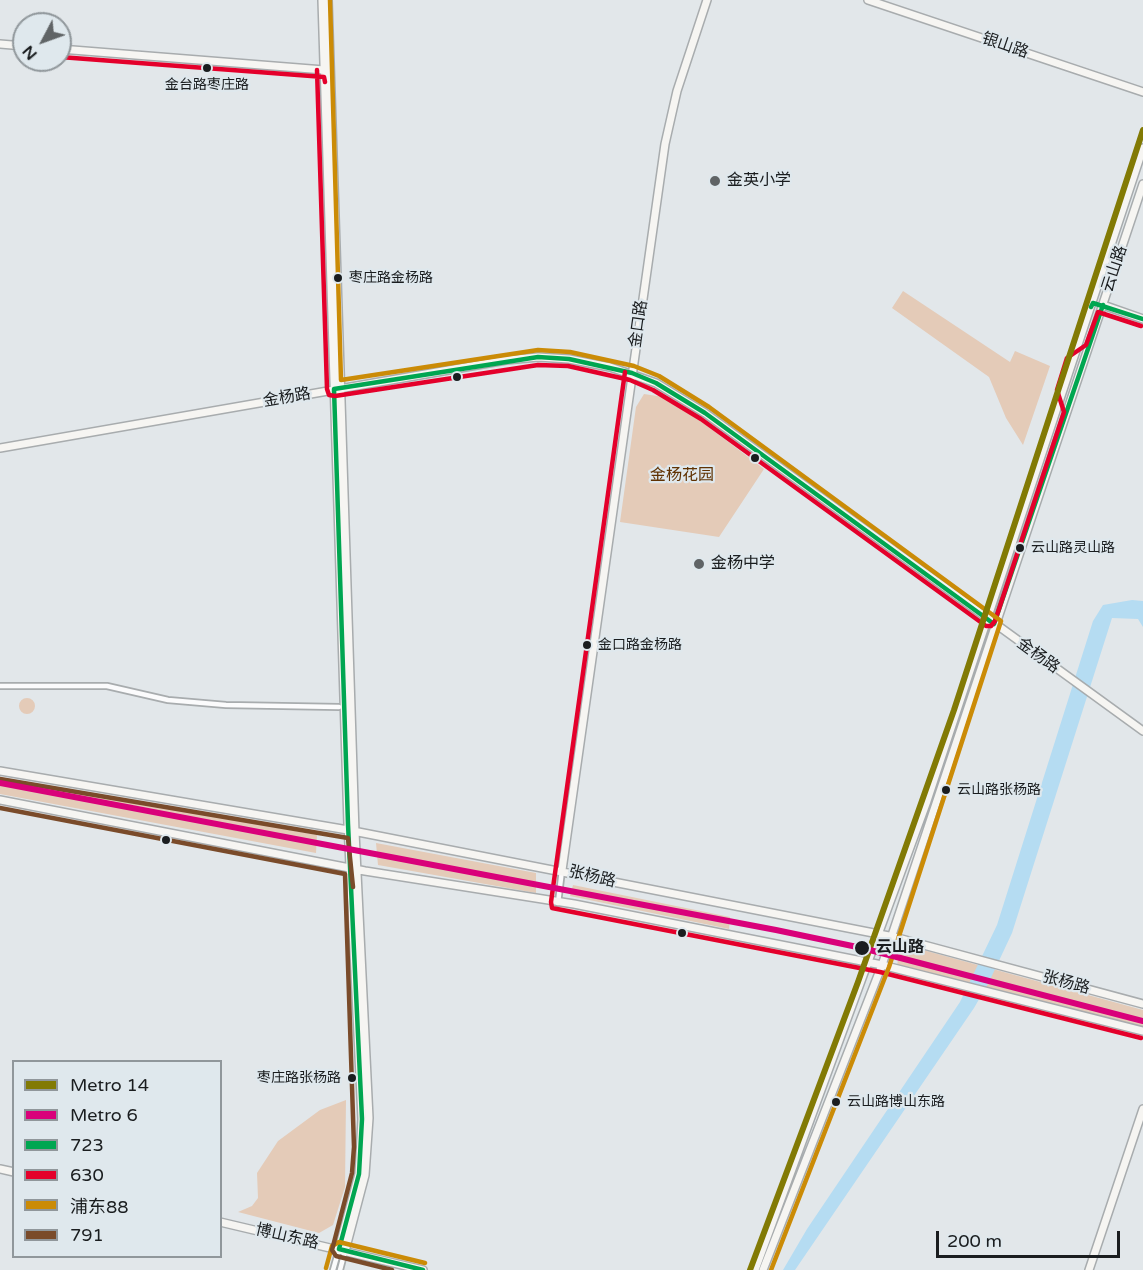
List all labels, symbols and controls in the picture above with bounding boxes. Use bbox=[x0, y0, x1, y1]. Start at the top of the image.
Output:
north arrow bbox=[12, 12, 72, 72]
street label: 银山路 bbox=[979, 29, 1031, 63]
text: N bbox=[18, 41, 42, 64]
marker: 金台路枣庄路 bbox=[201, 62, 213, 74]
place label: 金台路枣庄路 bbox=[165, 77, 249, 93]
place label: 金英小学 bbox=[727, 171, 791, 191]
marker: 金英小学 bbox=[708, 174, 722, 188]
street label: 云山路 bbox=[1098, 243, 1132, 295]
place label: 枣庄路金杨路 bbox=[349, 270, 433, 286]
marker: 枣庄路金杨路 bbox=[332, 272, 344, 284]
street label: 金口路 bbox=[626, 299, 652, 349]
unlabelled marker bbox=[451, 371, 463, 383]
street label: 金杨路 bbox=[262, 384, 312, 412]
unlabelled marker bbox=[749, 452, 761, 464]
park label: 金杨花园 bbox=[650, 466, 714, 486]
place label: 云山路灵山路 bbox=[1031, 540, 1115, 556]
marker: 云山路灵山路 bbox=[1014, 542, 1026, 554]
place label: 金杨中学 bbox=[711, 554, 775, 574]
marker: 金杨中学 bbox=[692, 557, 706, 571]
street label: 金杨路 bbox=[1013, 634, 1063, 678]
place label: 金口路金杨路 bbox=[598, 637, 682, 653]
marker: 金口路金杨路 bbox=[581, 639, 593, 651]
place label: 云山路张杨路 bbox=[957, 782, 1041, 798]
marker: 云山路张杨路 bbox=[940, 784, 952, 796]
unlabelled marker bbox=[160, 834, 172, 846]
street label: 张杨路 bbox=[566, 862, 618, 892]
unlabelled marker bbox=[676, 927, 688, 939]
place label: 云山路 bbox=[876, 938, 924, 958]
marker: 云山路 bbox=[853, 939, 871, 957]
street label: 张杨路 bbox=[1040, 968, 1092, 998]
legend bbox=[12, 1060, 222, 1258]
place label: 枣庄路张杨路 bbox=[257, 1070, 341, 1086]
marker: 枣庄路张杨路 bbox=[346, 1072, 358, 1084]
text: Metro 14 bbox=[70, 1074, 149, 1096]
place label: 云山路博山东路 bbox=[847, 1094, 945, 1110]
marker: 云山路博山东路 bbox=[830, 1096, 842, 1108]
text: Metro 6 bbox=[70, 1104, 138, 1126]
text: 723 bbox=[70, 1134, 104, 1156]
text: 630 bbox=[70, 1164, 104, 1186]
text: 浦东88 bbox=[70, 1196, 129, 1218]
scale bar bbox=[939, 1219, 1124, 1257]
street label: 博山东路 bbox=[254, 1220, 320, 1254]
text: 791 bbox=[70, 1224, 104, 1246]
text: 200 m bbox=[947, 1230, 1002, 1252]

